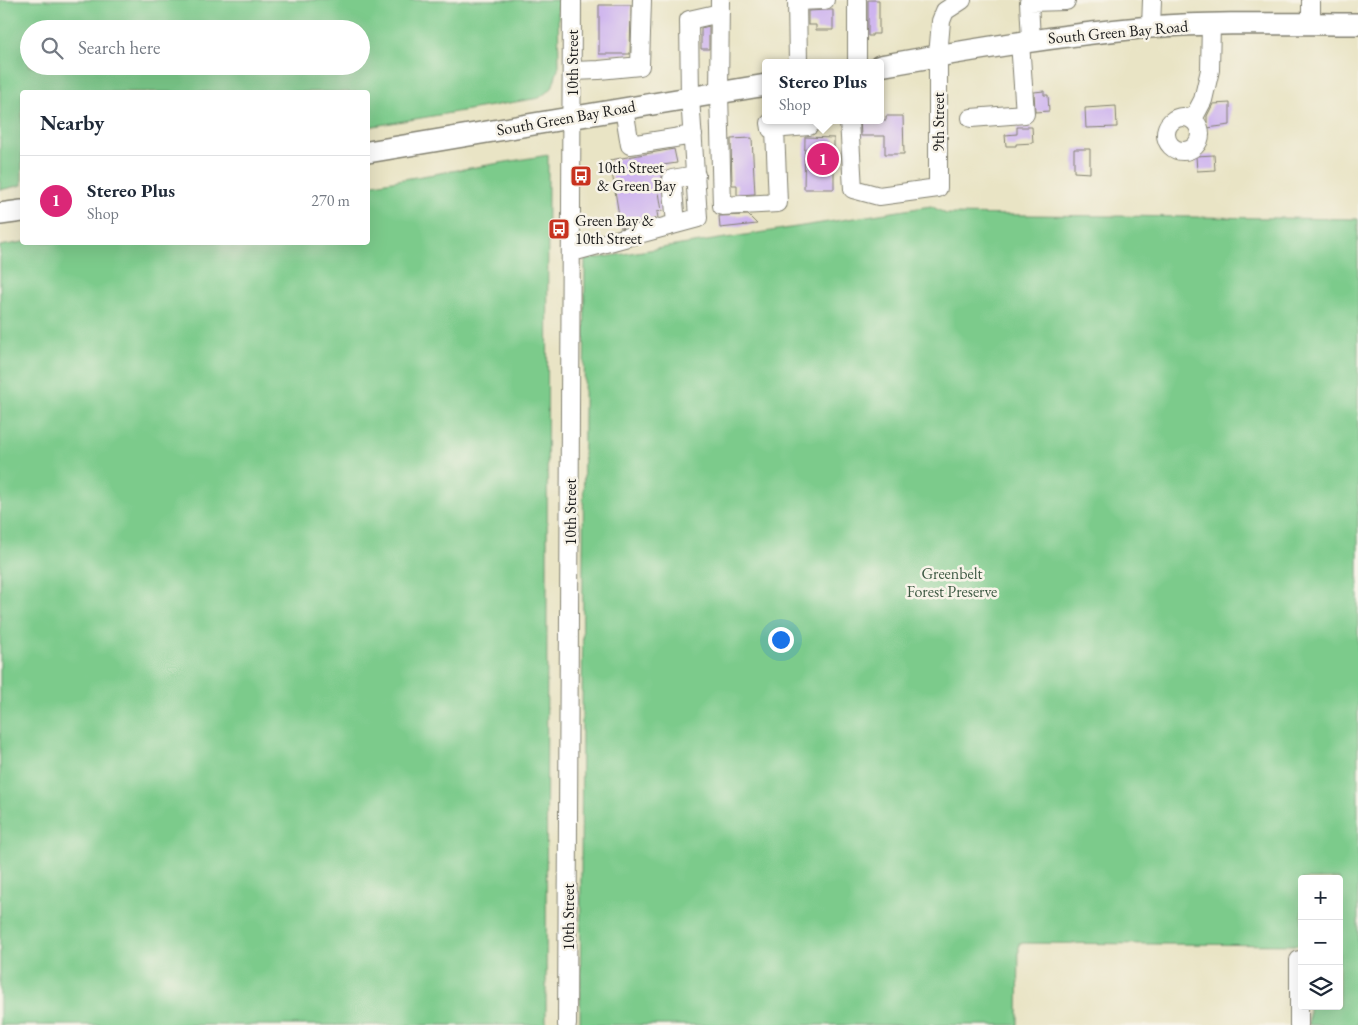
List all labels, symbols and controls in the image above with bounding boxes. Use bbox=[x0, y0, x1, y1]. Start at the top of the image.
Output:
street label: South Green Bay Road bbox=[1047, 15, 1190, 49]
search box bbox=[20, 20, 370, 75]
street label: 10th Street bbox=[562, 30, 583, 96]
icon: search bbox=[38, 34, 66, 62]
text: Search here bbox=[78, 35, 160, 60]
popup bbox=[762, 59, 884, 124]
text: Stereo Plus bbox=[779, 69, 867, 94]
street label: 9th Street bbox=[928, 92, 949, 152]
text: Shop bbox=[779, 94, 811, 115]
street label: South Green Bay Road bbox=[495, 95, 638, 141]
text: Nearby bbox=[40, 109, 104, 136]
pin: 1 bbox=[807, 140, 839, 178]
place label: 10th Street & Green Bay bbox=[597, 157, 677, 196]
bus stop icon: 10th Street & Green Bay bbox=[569, 164, 593, 188]
text: Stereo Plus bbox=[87, 178, 175, 203]
text: 1 bbox=[52, 190, 60, 211]
text: 270 m bbox=[311, 190, 350, 211]
text: Shop bbox=[87, 203, 119, 224]
place label: Green Bay & 10th Street bbox=[575, 210, 654, 249]
bus stop icon: Green Bay & 10th Street bbox=[547, 217, 571, 241]
street label: 10th Street bbox=[560, 479, 581, 545]
park label: Greenbelt Forest Preserve bbox=[907, 563, 997, 602]
your location bbox=[768, 627, 794, 653]
map controls bbox=[1298, 875, 1343, 1010]
button: + bbox=[1298, 875, 1343, 920]
street label: 10th Street bbox=[558, 884, 579, 950]
button: − bbox=[1298, 920, 1343, 965]
button: layers bbox=[1298, 965, 1343, 1010]

